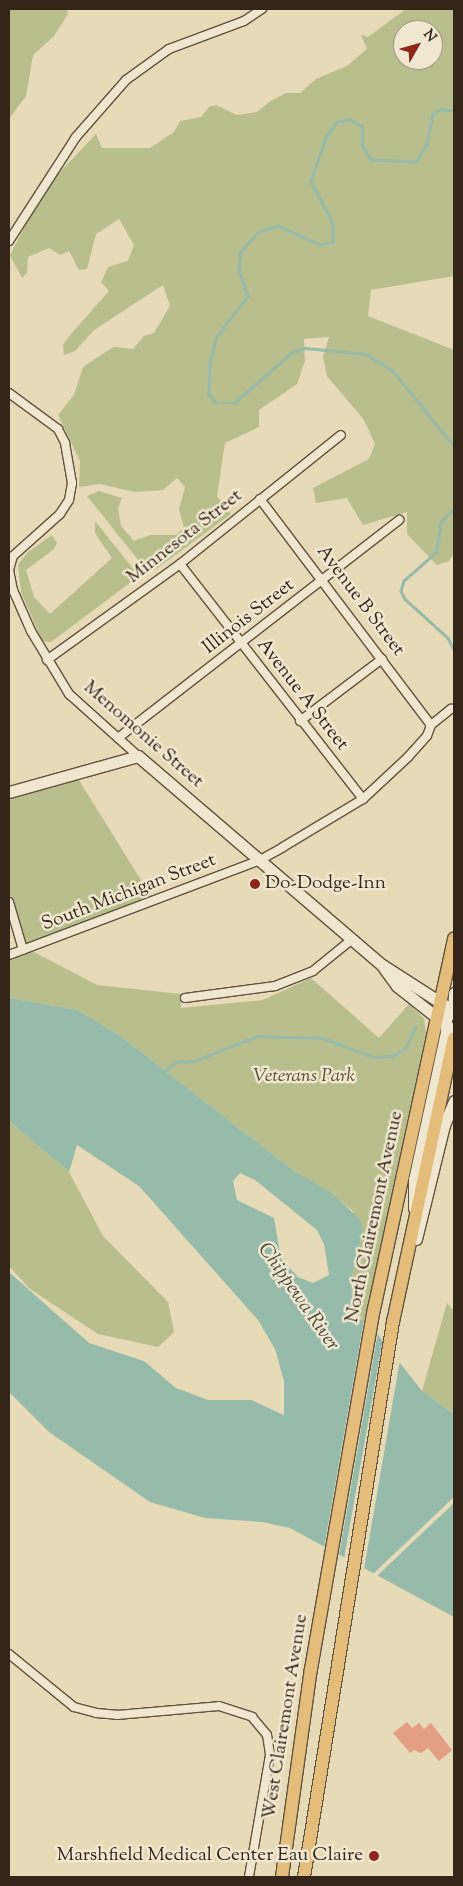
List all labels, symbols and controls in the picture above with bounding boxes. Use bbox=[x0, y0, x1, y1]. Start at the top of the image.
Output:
north arrow bbox=[393, 20, 443, 70]
text: N bbox=[418, 26, 440, 47]
street label: Minnesota Street bbox=[123, 485, 247, 589]
street label: Avenue B Street bbox=[311, 541, 409, 661]
street label: Illinois Street bbox=[199, 574, 299, 660]
street label: Avenue A Street bbox=[251, 634, 353, 756]
street label: Menomonie Street bbox=[78, 677, 208, 793]
street label: South Michigan Street bbox=[39, 849, 219, 937]
place label: Do-Dodge-Inn bbox=[265, 873, 386, 895]
marker: Do-Dodge-Inn bbox=[249, 878, 261, 890]
park label: Veterans Park bbox=[253, 1066, 355, 1088]
street label: North Clairemont Avenue bbox=[341, 1109, 409, 1325]
water label: Chippewa River bbox=[252, 1238, 344, 1356]
street label: West Clairemont Avenue bbox=[258, 1613, 314, 1821]
place label: Marshfield Medical Center Eau Claire bbox=[57, 1845, 363, 1867]
marker: Marshfield Medical Center Eau Claire bbox=[367, 1849, 381, 1863]

